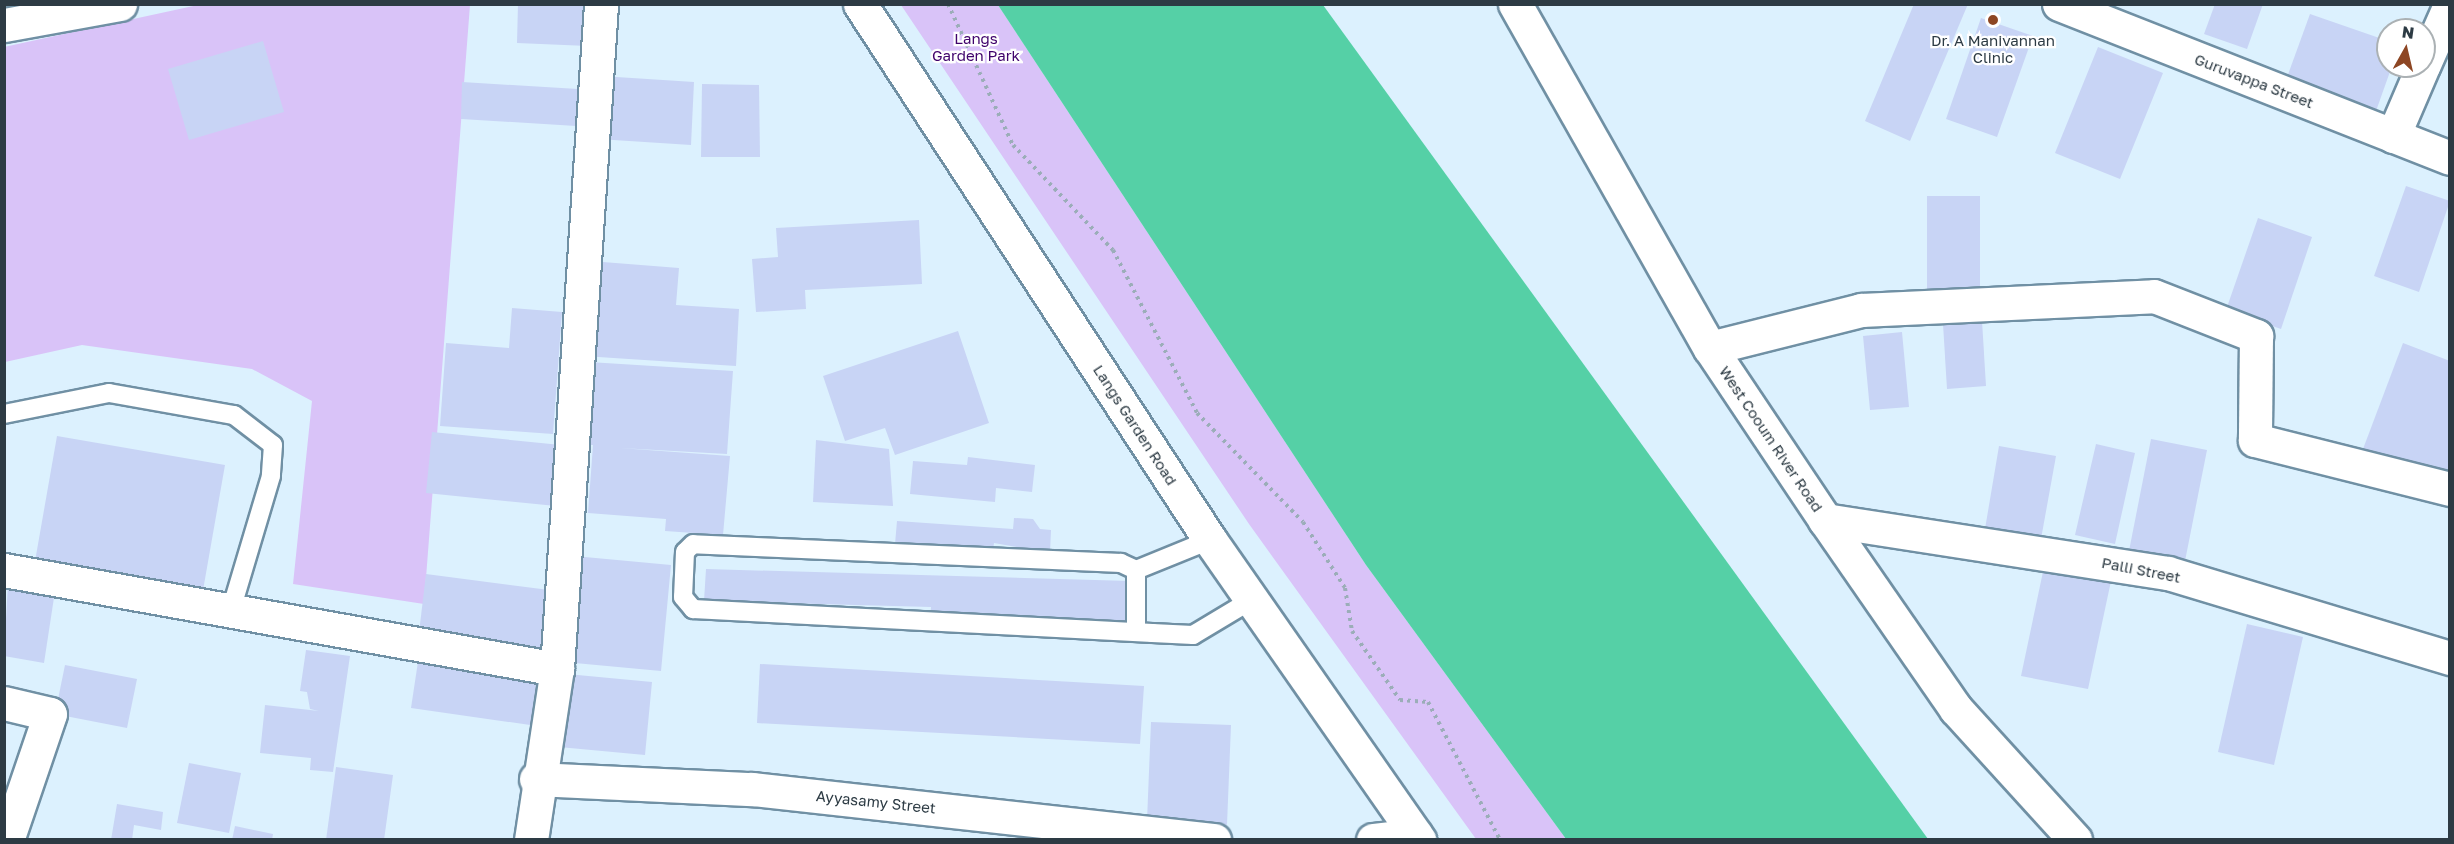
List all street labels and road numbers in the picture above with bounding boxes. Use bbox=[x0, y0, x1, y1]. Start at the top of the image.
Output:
street label: Guruvappa Street bbox=[2192, 50, 2316, 112]
street label: Langs Garden Road bbox=[1089, 362, 1181, 488]
street label: West Cooum River Road bbox=[1715, 363, 1827, 515]
street label: Palli Street bbox=[2100, 554, 2182, 586]
street label: Ayyasamy Street bbox=[815, 787, 937, 817]

